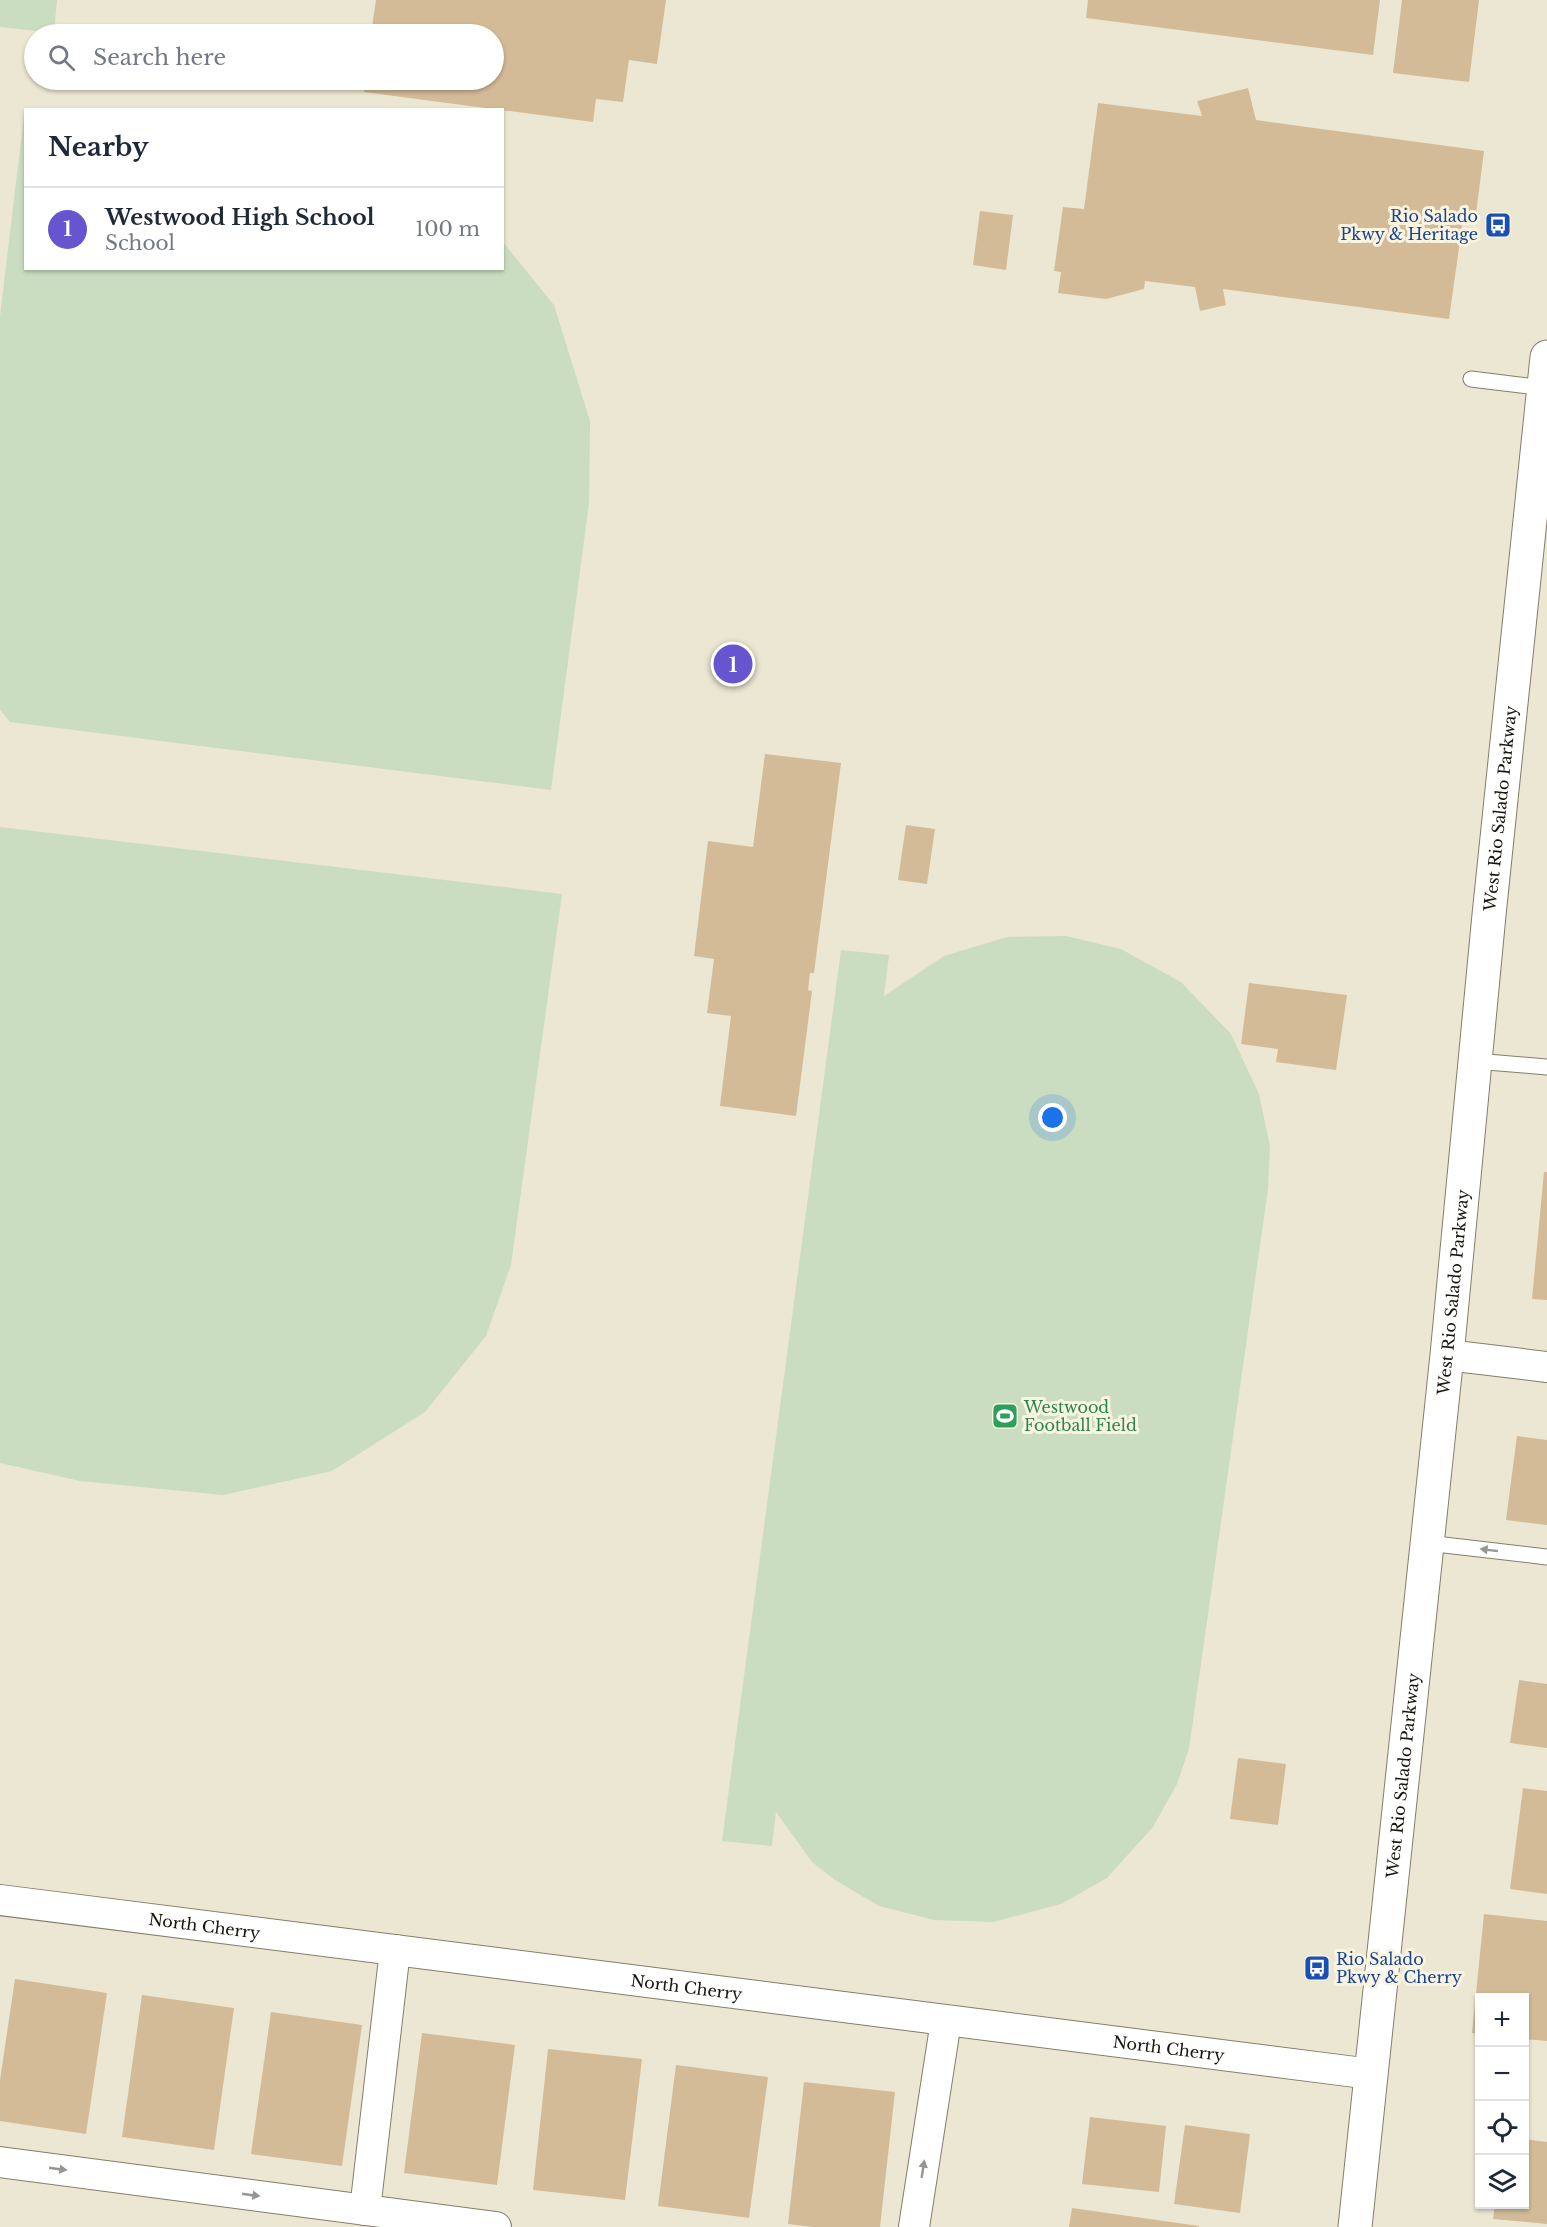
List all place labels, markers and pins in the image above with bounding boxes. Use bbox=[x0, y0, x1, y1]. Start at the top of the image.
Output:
place label: Rio Salado Pkwy & Heritage bbox=[1340, 206, 1478, 244]
bus stop icon: Rio Salado Pkwy & Heritage bbox=[1483, 210, 1513, 240]
pin: 1 bbox=[714, 642, 752, 686]
place label: Westwood Football Field bbox=[1023, 1397, 1137, 1435]
sports icon: Westwood Football Field bbox=[990, 1401, 1020, 1431]
place label: Rio Salado Pkwy & Cherry bbox=[1336, 1949, 1463, 1987]
bus stop icon: Rio Salado Pkwy & Cherry bbox=[1302, 1953, 1332, 1983]

